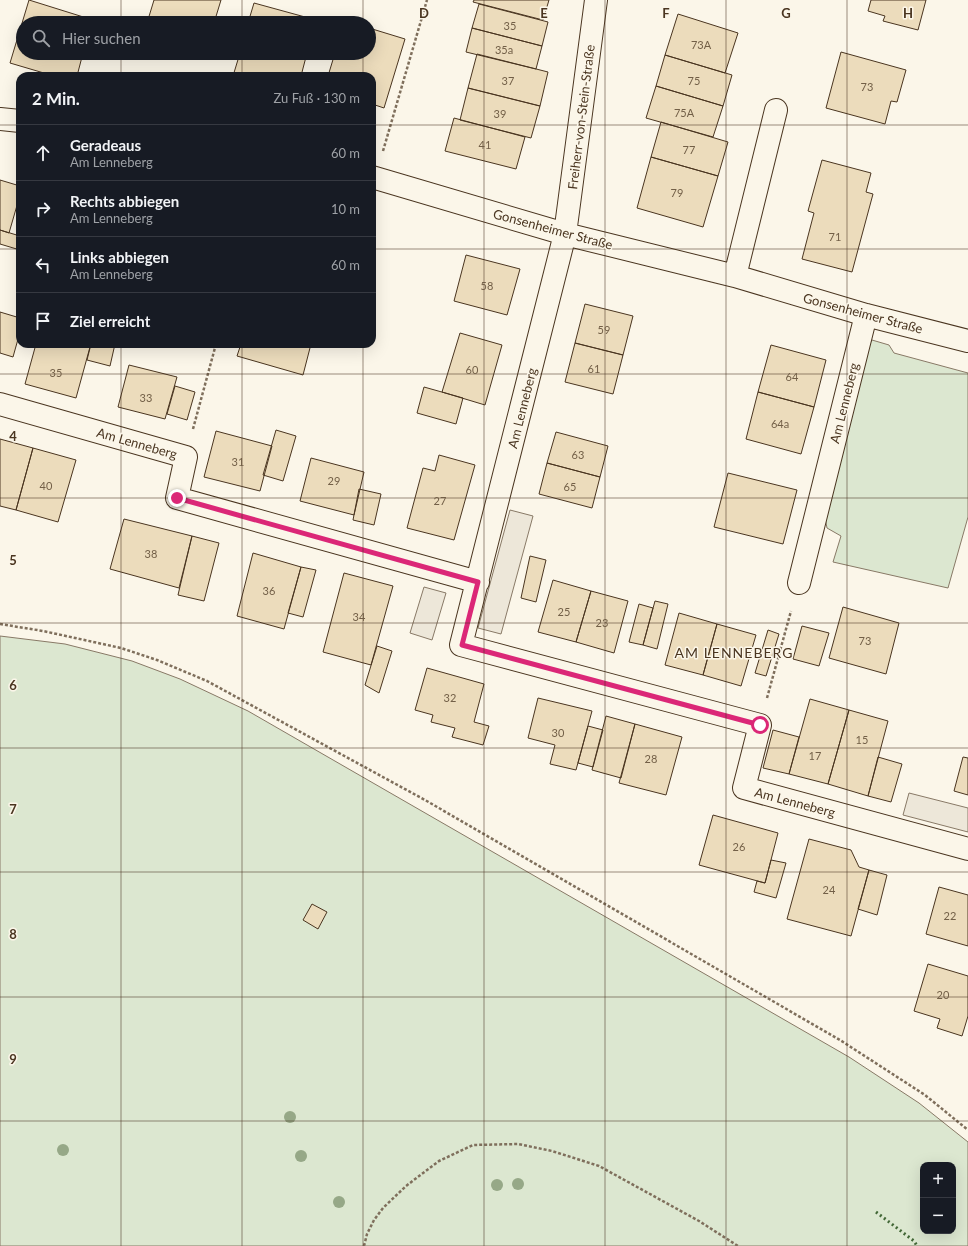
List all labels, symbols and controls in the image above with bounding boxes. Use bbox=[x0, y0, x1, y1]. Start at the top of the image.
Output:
text: D bbox=[419, 5, 429, 21]
text: E bbox=[540, 5, 548, 21]
text: F bbox=[662, 5, 670, 21]
text: G bbox=[781, 5, 791, 21]
text: H bbox=[903, 5, 913, 21]
search box bbox=[16, 16, 376, 60]
house number: 35 bbox=[504, 19, 516, 32]
icon: search bbox=[30, 27, 52, 49]
text: Hier suchen bbox=[62, 29, 141, 47]
house number: 73A bbox=[691, 38, 712, 51]
house number: 35a bbox=[495, 43, 513, 56]
street label: Freiherr-von-Stein-Straße bbox=[564, 44, 598, 190]
house number: 37 bbox=[502, 74, 514, 87]
house number: 75 bbox=[688, 74, 700, 87]
house number: 73 bbox=[861, 80, 873, 93]
text: 2 Min. bbox=[32, 88, 80, 109]
text: Zu Fuß · 130 m bbox=[274, 90, 360, 106]
house number: 75A bbox=[674, 106, 695, 119]
house number: 39 bbox=[494, 107, 506, 120]
text: Geradeaus bbox=[70, 136, 141, 154]
house number: 41 bbox=[479, 138, 491, 151]
icon: ahead bbox=[32, 142, 54, 164]
house number: 77 bbox=[683, 143, 695, 156]
text: 60 m bbox=[331, 145, 360, 161]
text: Am Lenneberg bbox=[70, 154, 153, 170]
house number: 79 bbox=[671, 186, 683, 199]
text: Rechts abbiegen bbox=[70, 192, 179, 210]
icon: right bbox=[32, 198, 54, 220]
text: 10 m bbox=[331, 201, 360, 217]
street label: Gonsenheimer Straße bbox=[491, 205, 615, 253]
text: Am Lenneberg bbox=[70, 210, 153, 226]
house number: 71 bbox=[829, 230, 841, 243]
text: Links abbiegen bbox=[70, 248, 169, 266]
icon: left bbox=[32, 254, 54, 276]
text: 60 m bbox=[331, 257, 360, 273]
text: Am Lenneberg bbox=[70, 266, 153, 282]
house number: 58 bbox=[481, 279, 493, 292]
street label: Gonsenheimer Straße bbox=[801, 289, 925, 337]
icon: arrive bbox=[32, 310, 54, 332]
text: Ziel erreicht bbox=[70, 312, 150, 330]
house number: 59 bbox=[598, 323, 610, 336]
street label: Am Lenneberg bbox=[826, 361, 862, 445]
house number: 61 bbox=[588, 362, 600, 375]
house number: 60 bbox=[466, 363, 479, 376]
house number: 35 bbox=[50, 366, 62, 379]
street label: Am Lenneberg bbox=[504, 366, 540, 450]
house number: 64 bbox=[786, 370, 799, 383]
house number: 33 bbox=[140, 391, 152, 404]
house number: 64a bbox=[771, 417, 789, 430]
street label: Am Lenneberg bbox=[95, 424, 179, 462]
text: 4 bbox=[9, 428, 17, 444]
house number: 63 bbox=[572, 448, 584, 461]
house number: 31 bbox=[232, 455, 244, 468]
house number: 29 bbox=[328, 474, 340, 487]
house number: 40 bbox=[40, 479, 53, 492]
house number: 65 bbox=[564, 480, 576, 493]
route end bbox=[168, 489, 186, 507]
house number: 27 bbox=[434, 494, 446, 507]
house number: 38 bbox=[145, 547, 157, 560]
text: 5 bbox=[9, 552, 17, 568]
house number: 36 bbox=[263, 584, 275, 597]
house number: 25 bbox=[558, 605, 570, 618]
house number: 34 bbox=[353, 610, 366, 623]
house number: 23 bbox=[596, 616, 608, 629]
house number: 73 bbox=[859, 634, 871, 647]
district label: AM LENNEBERG bbox=[675, 644, 793, 661]
text: 6 bbox=[9, 677, 17, 693]
house number: 32 bbox=[444, 691, 456, 704]
route start bbox=[751, 716, 769, 734]
house number: 30 bbox=[552, 726, 565, 739]
house number: 15 bbox=[856, 733, 868, 746]
house number: 17 bbox=[809, 749, 821, 762]
house number: 28 bbox=[645, 752, 657, 765]
street label: Am Lenneberg bbox=[753, 784, 837, 820]
text: 7 bbox=[9, 801, 17, 817]
house number: 26 bbox=[733, 840, 745, 853]
house number: 24 bbox=[823, 883, 836, 896]
house number: 22 bbox=[944, 909, 956, 922]
text: 8 bbox=[9, 926, 17, 942]
house number: 20 bbox=[937, 988, 950, 1001]
text: 9 bbox=[9, 1051, 17, 1067]
map controls bbox=[920, 1162, 956, 1234]
button: + bbox=[920, 1162, 956, 1198]
button: − bbox=[920, 1198, 956, 1234]

